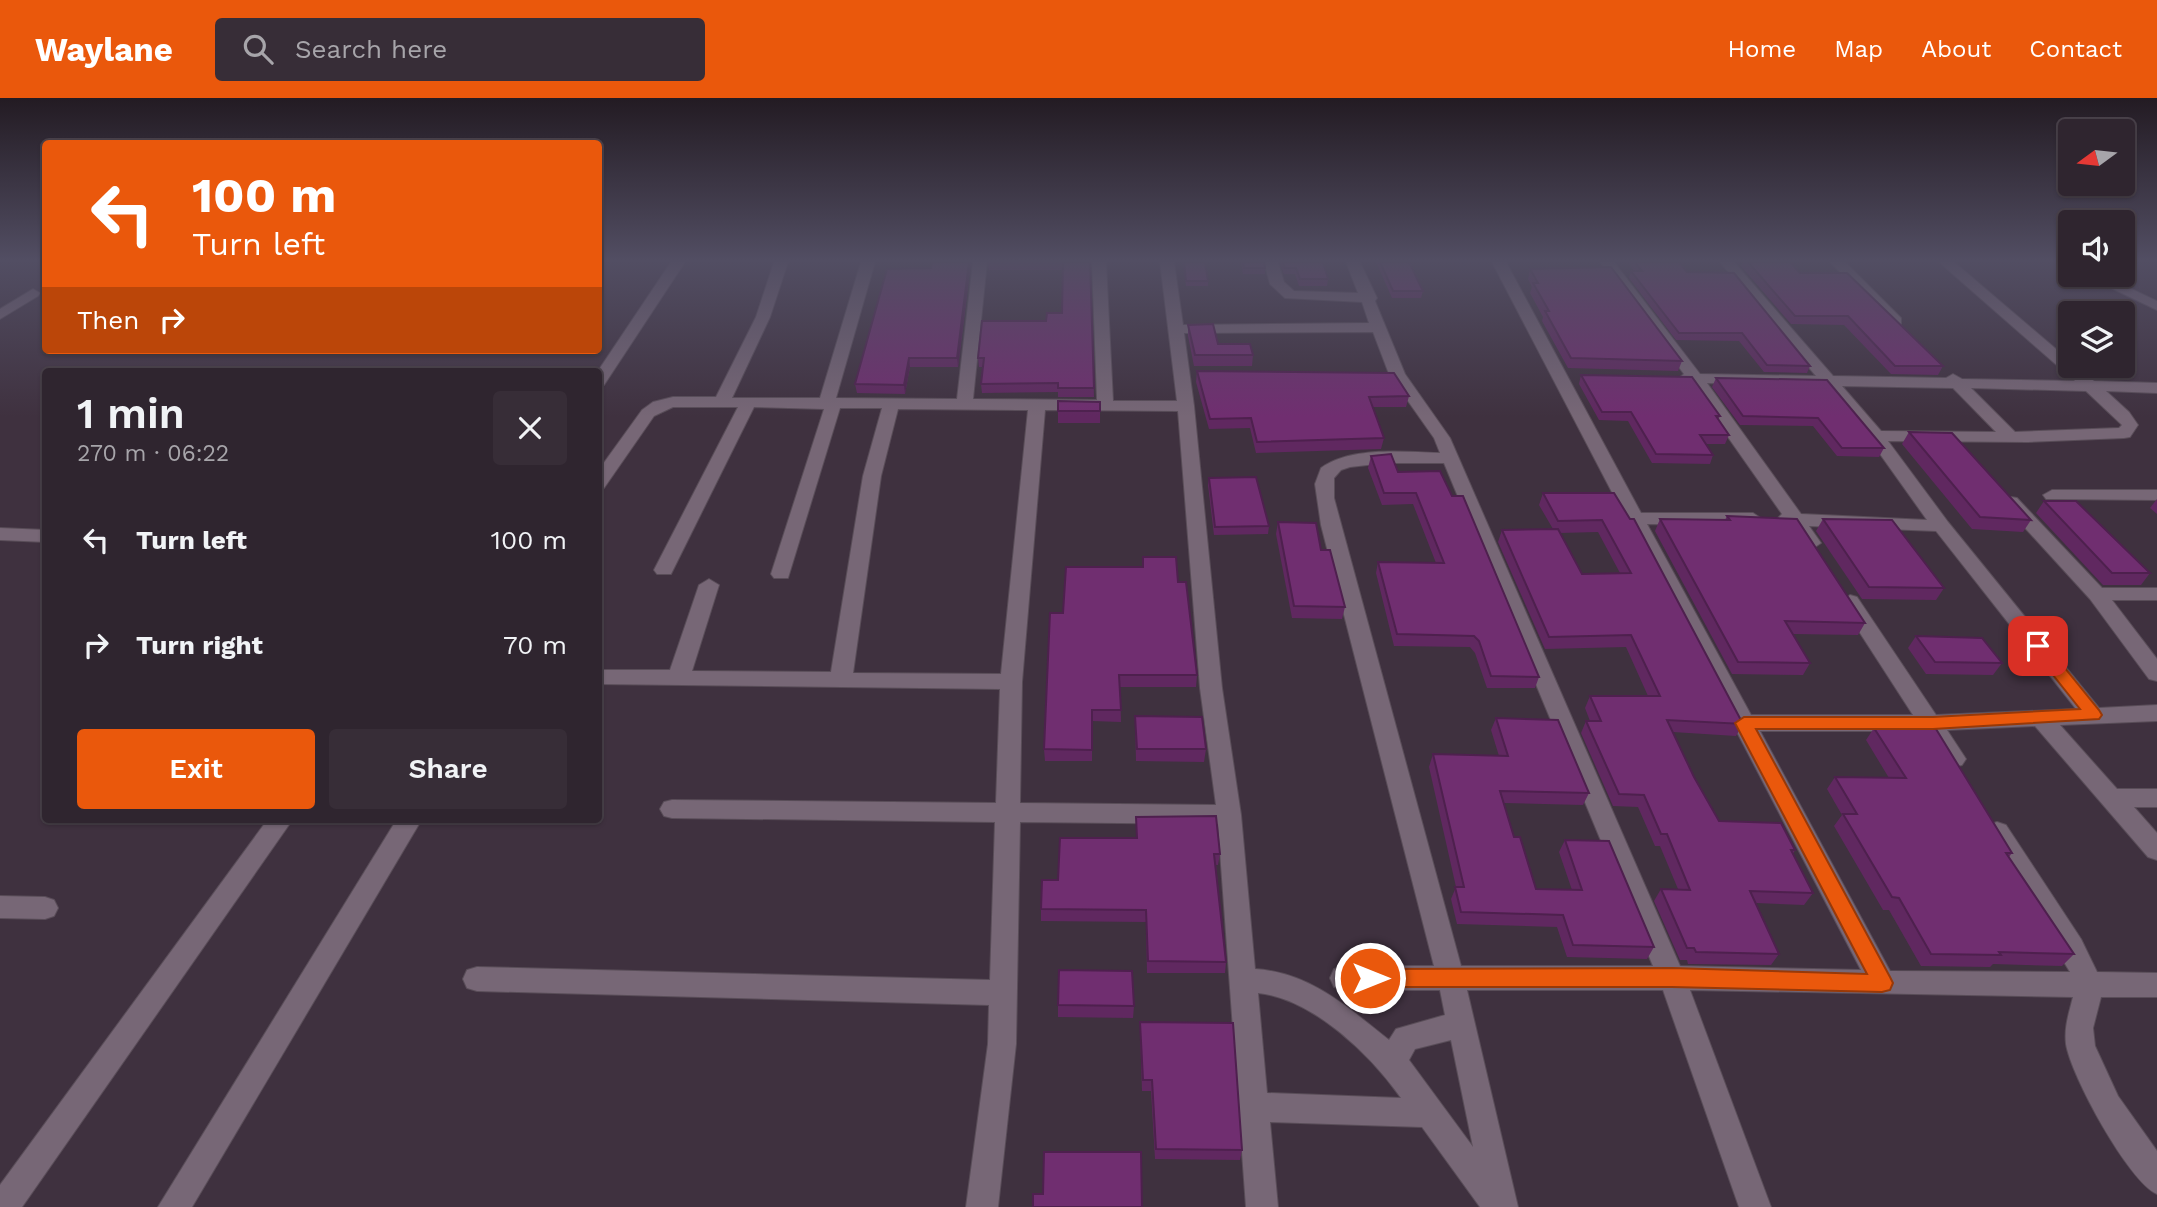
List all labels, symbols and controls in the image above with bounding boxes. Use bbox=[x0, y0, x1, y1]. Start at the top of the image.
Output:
search box bbox=[215, 18, 705, 81]
text: Waylane bbox=[35, 30, 173, 69]
icon: search bbox=[239, 30, 277, 68]
text: Search here bbox=[295, 34, 447, 64]
text: Home bbox=[1728, 35, 1796, 63]
text: Map bbox=[1834, 35, 1883, 63]
text: About bbox=[1921, 35, 1991, 63]
text: Contact bbox=[2029, 35, 2122, 63]
north arrow bbox=[2058, 119, 2135, 196]
map controls bbox=[2058, 119, 2135, 378]
text: 100 m bbox=[192, 166, 336, 224]
icon: left bbox=[77, 168, 168, 259]
button: sound bbox=[2058, 210, 2135, 287]
text: Turn left bbox=[192, 225, 325, 263]
icon: right bbox=[153, 301, 191, 339]
button: layers bbox=[2058, 301, 2135, 378]
text: Then bbox=[77, 305, 139, 335]
text: 1 min bbox=[77, 389, 185, 438]
button: close bbox=[493, 391, 567, 465]
text: 270 m · 06:22 bbox=[77, 440, 229, 467]
icon: left bbox=[77, 521, 115, 559]
text: Turn left bbox=[136, 525, 247, 555]
text: 100 m bbox=[491, 525, 567, 555]
pin bbox=[2008, 616, 2068, 676]
icon: right bbox=[77, 626, 115, 664]
icon: arrive bbox=[2019, 627, 2057, 665]
text: Turn right bbox=[136, 630, 263, 660]
text: 70 m bbox=[503, 630, 567, 660]
button: Exit bbox=[77, 729, 315, 809]
button: Share bbox=[329, 729, 567, 809]
position arrow bbox=[1333, 941, 1407, 1015]

